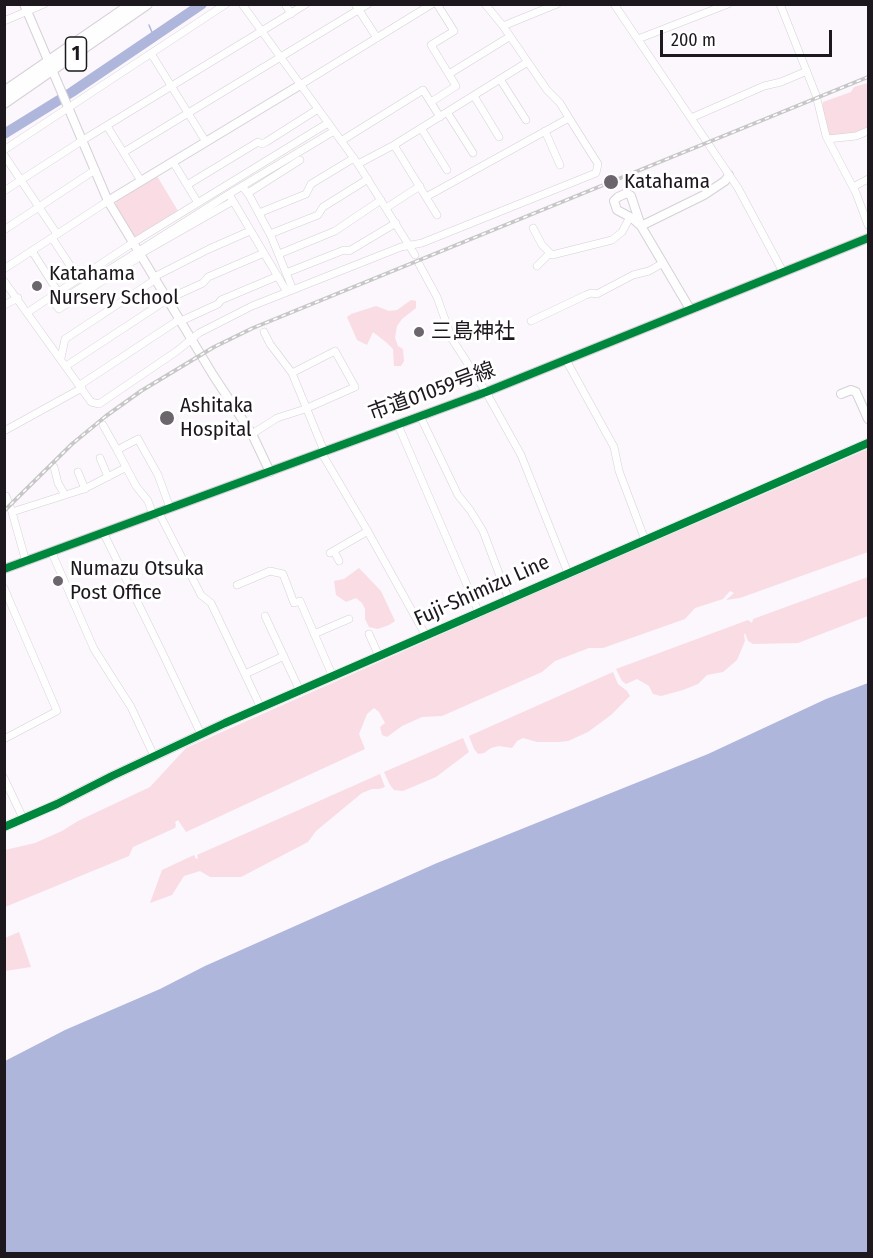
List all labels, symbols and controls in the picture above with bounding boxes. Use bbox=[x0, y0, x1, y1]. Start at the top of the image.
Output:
scale bar bbox=[663, 18, 836, 56]
text: 200 m bbox=[671, 29, 716, 51]
road number: 1 bbox=[66, 37, 86, 71]
place label: Katahama bbox=[624, 169, 710, 195]
marker: Katahama bbox=[602, 173, 620, 191]
place label: Katahama Nursery School bbox=[49, 261, 179, 311]
marker: Katahama Nursery School bbox=[30, 279, 44, 293]
place label: 三島神社 bbox=[431, 319, 515, 345]
marker: 三島神社 bbox=[412, 325, 426, 339]
street label: 市道01059号線 bbox=[365, 357, 499, 427]
place label: Ashitaka Hospital bbox=[180, 393, 253, 443]
marker: Ashitaka Hospital bbox=[158, 409, 176, 427]
street label: Fuji-Shimizu Line bbox=[411, 550, 553, 632]
place label: Numazu Otsuka Post Office bbox=[70, 556, 204, 606]
marker: Numazu Otsuka Post Office bbox=[51, 574, 65, 588]

